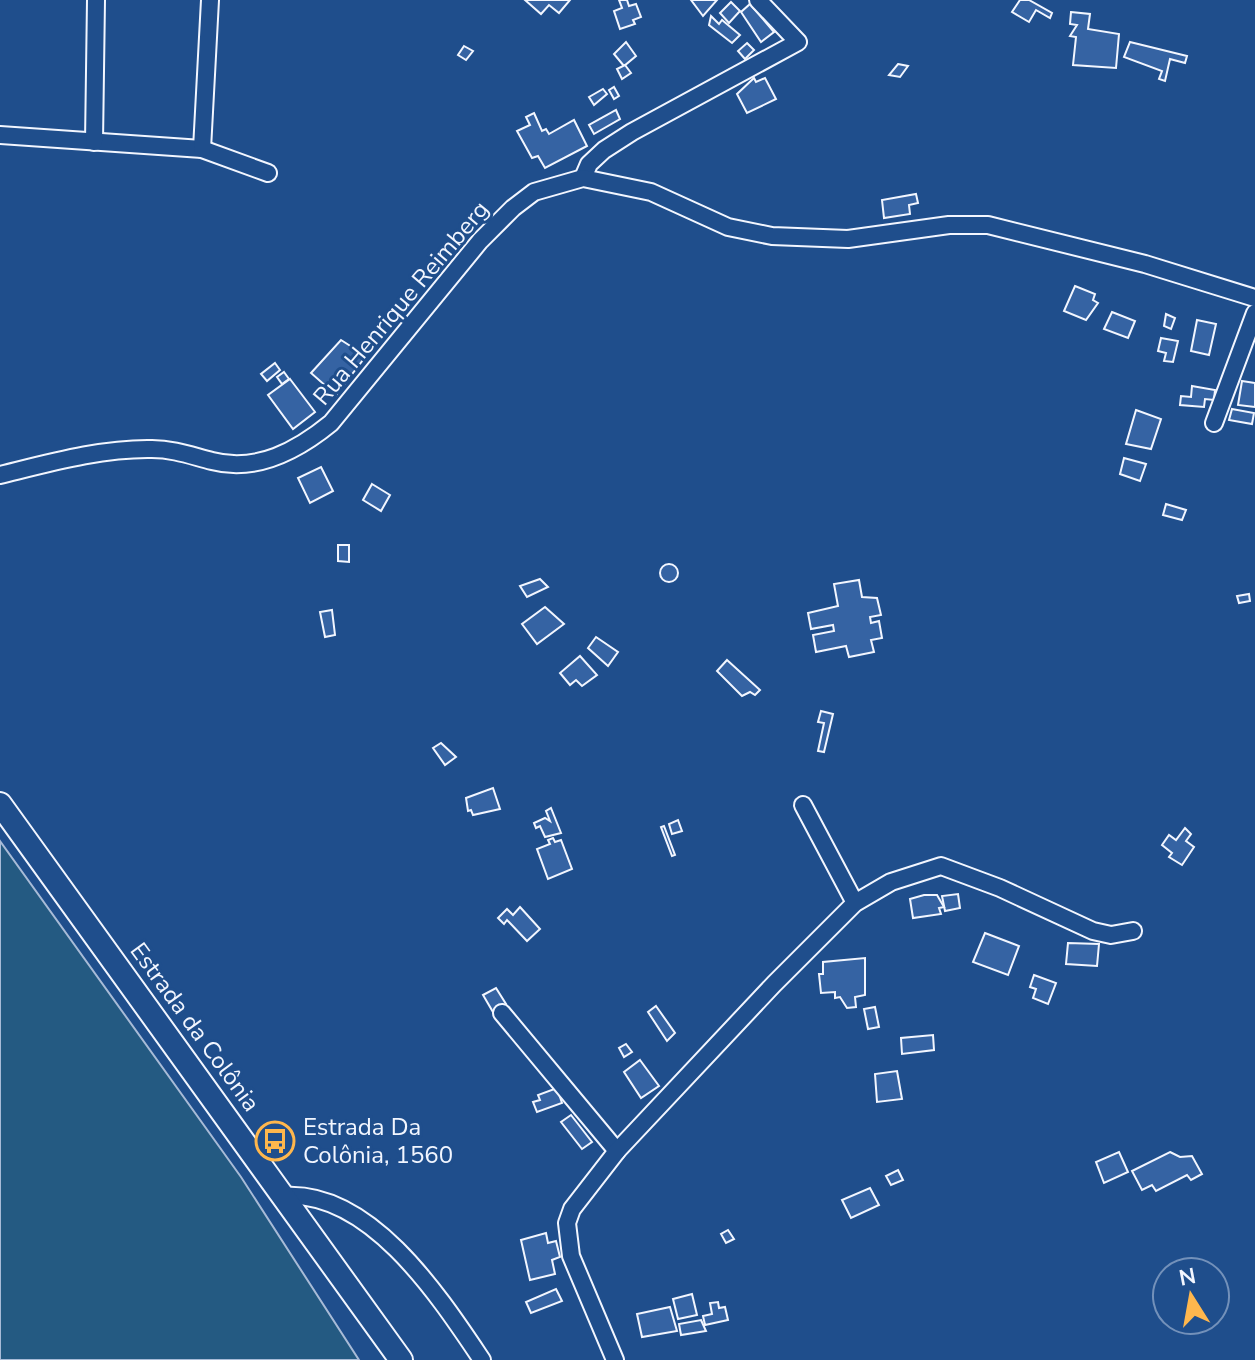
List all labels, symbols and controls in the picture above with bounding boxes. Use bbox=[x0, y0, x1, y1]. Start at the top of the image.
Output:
street label: Rua Henrique Reimberg bbox=[306, 194, 496, 412]
street label: Estrada da Colônia bbox=[123, 936, 267, 1118]
place label: Estrada Da Colônia, 1560 bbox=[303, 1111, 453, 1171]
bus stop icon: Estrada Da Colônia, 1560 bbox=[254, 1120, 296, 1162]
north arrow bbox=[1151, 1256, 1231, 1336]
text: N bbox=[1176, 1261, 1198, 1294]

